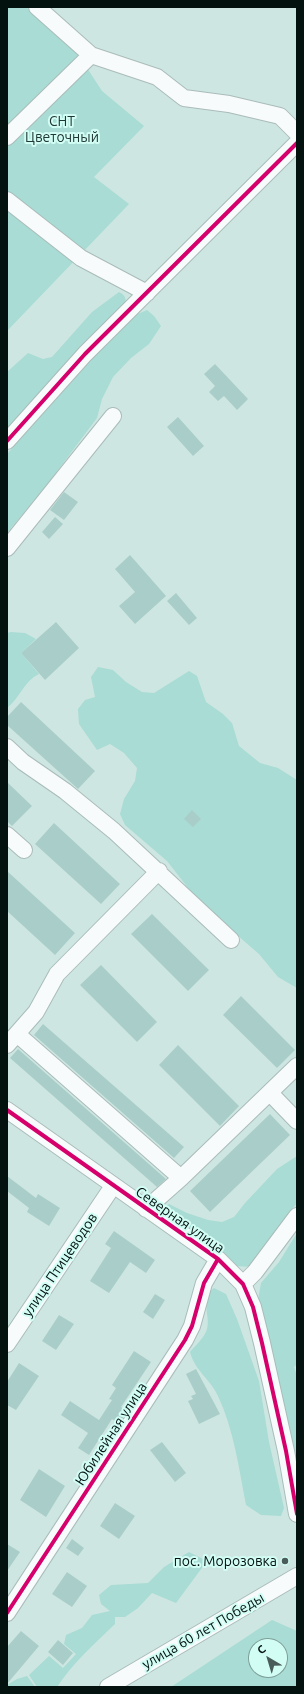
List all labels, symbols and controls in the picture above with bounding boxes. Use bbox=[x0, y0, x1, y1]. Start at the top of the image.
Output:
park label: СНТ Цветочный bbox=[25, 113, 99, 146]
street label: Северная улица bbox=[132, 1183, 228, 1257]
street label: улица Птицеводов bbox=[19, 1210, 101, 1320]
street label: Юбилейная улица bbox=[71, 1379, 151, 1489]
place label: пос. Морозовка bbox=[174, 1553, 277, 1569]
marker: пос. Морозовка bbox=[280, 1556, 290, 1566]
street label: улица 60 лет Победы bbox=[139, 1589, 267, 1673]
north arrow bbox=[248, 1638, 288, 1678]
text: С bbox=[255, 1642, 268, 1656]

